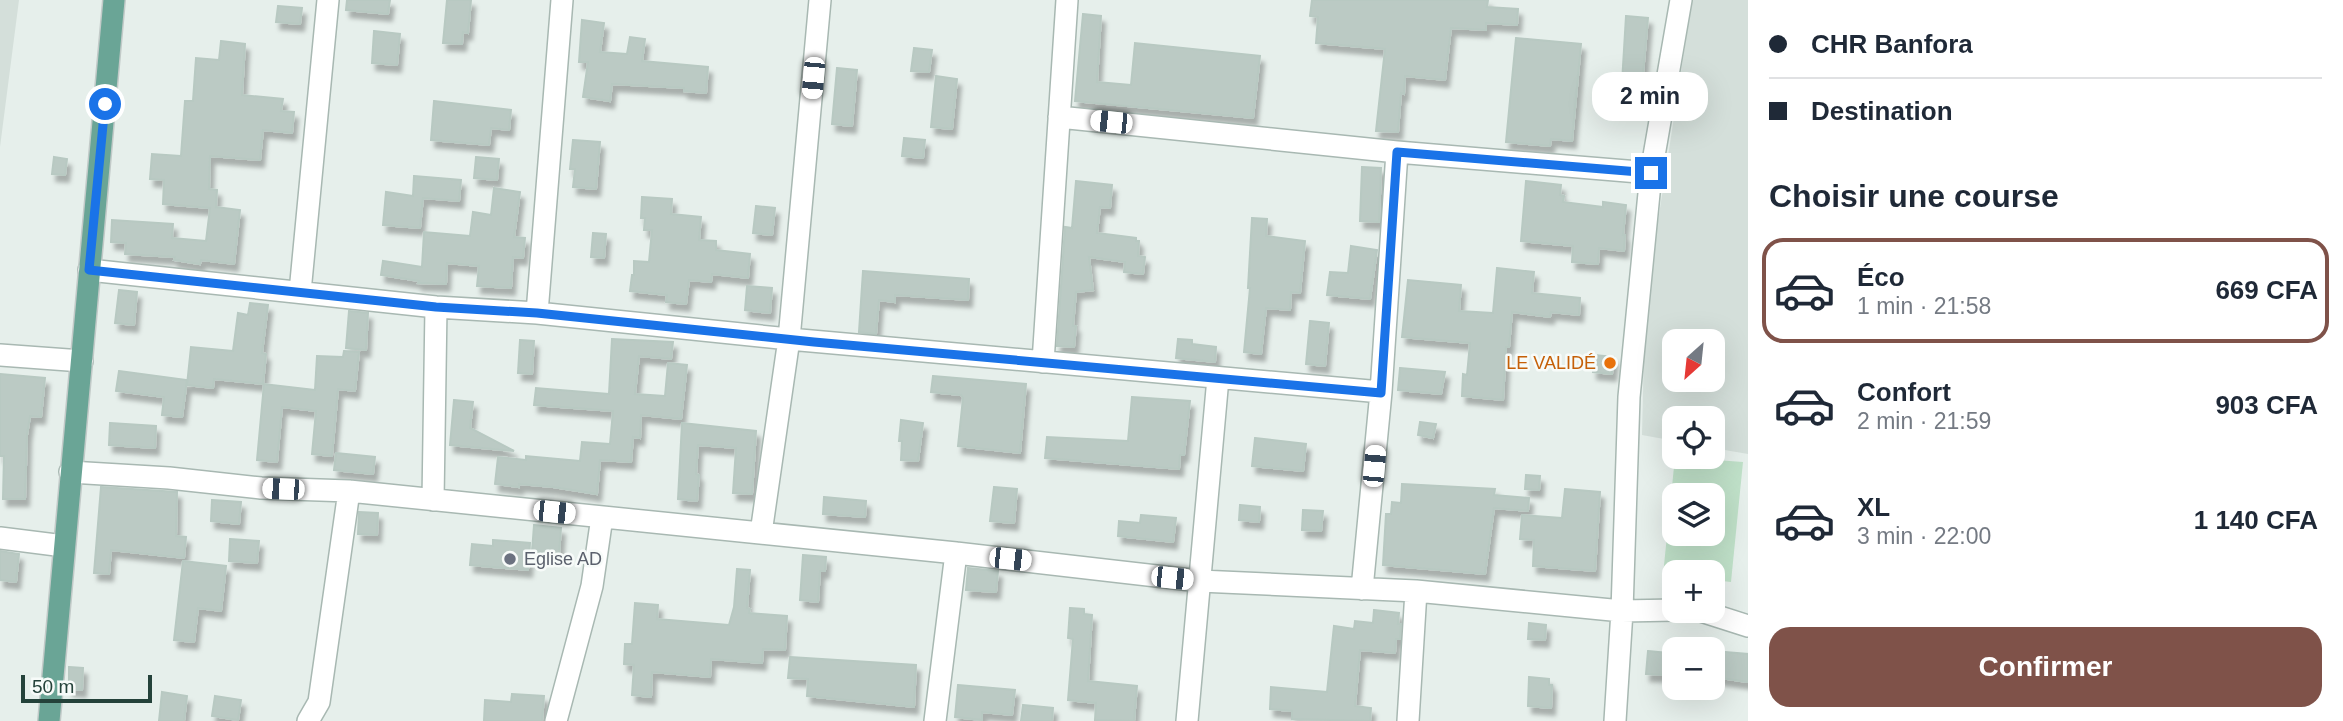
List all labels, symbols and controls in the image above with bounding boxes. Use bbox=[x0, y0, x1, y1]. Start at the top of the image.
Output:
text: CHR Banfora bbox=[1811, 29, 1973, 59]
car bbox=[801, 56, 826, 100]
callout: 2 min bbox=[1593, 72, 1709, 120]
text: 2 min bbox=[1620, 83, 1680, 109]
route start bbox=[89, 88, 121, 120]
text: Destination bbox=[1811, 96, 1953, 126]
car bbox=[1090, 109, 1133, 135]
route end bbox=[1635, 157, 1667, 189]
text: Choisir une course bbox=[1769, 178, 2059, 214]
icon: car bbox=[1773, 259, 1836, 322]
text: Éco bbox=[1857, 262, 1905, 292]
text: 669 CFA bbox=[2215, 275, 2318, 305]
text: 1 min · 21:58 bbox=[1857, 293, 1991, 319]
north arrow bbox=[1662, 329, 1726, 392]
map controls bbox=[1662, 329, 1725, 700]
place label: LE VALIDÉ bbox=[1506, 353, 1596, 373]
marker: LE VALIDÉ bbox=[1602, 355, 1618, 371]
icon: car bbox=[1773, 374, 1836, 437]
text: Confort bbox=[1857, 377, 1951, 407]
text: 903 CFA bbox=[2215, 390, 2318, 420]
button: locate bbox=[1662, 406, 1725, 469]
text: 2 min · 21:59 bbox=[1857, 408, 1991, 434]
car bbox=[1362, 444, 1387, 488]
car bbox=[262, 478, 305, 500]
button: layers bbox=[1662, 483, 1725, 546]
icon: car bbox=[1773, 489, 1836, 552]
text: XL bbox=[1857, 492, 1890, 522]
car bbox=[533, 499, 576, 525]
text: 1 140 CFA bbox=[2194, 505, 2318, 535]
text: 3 min · 22:00 bbox=[1857, 523, 1991, 549]
car bbox=[989, 546, 1032, 572]
place label: Eglise AD bbox=[524, 549, 602, 569]
marker: Eglise AD bbox=[502, 551, 518, 567]
button: + bbox=[1662, 560, 1725, 623]
car bbox=[1151, 565, 1194, 591]
button: Confirmer bbox=[1769, 627, 2322, 707]
button: − bbox=[1662, 637, 1725, 700]
scale bar bbox=[21, 672, 152, 704]
text: 50 m bbox=[32, 676, 74, 697]

